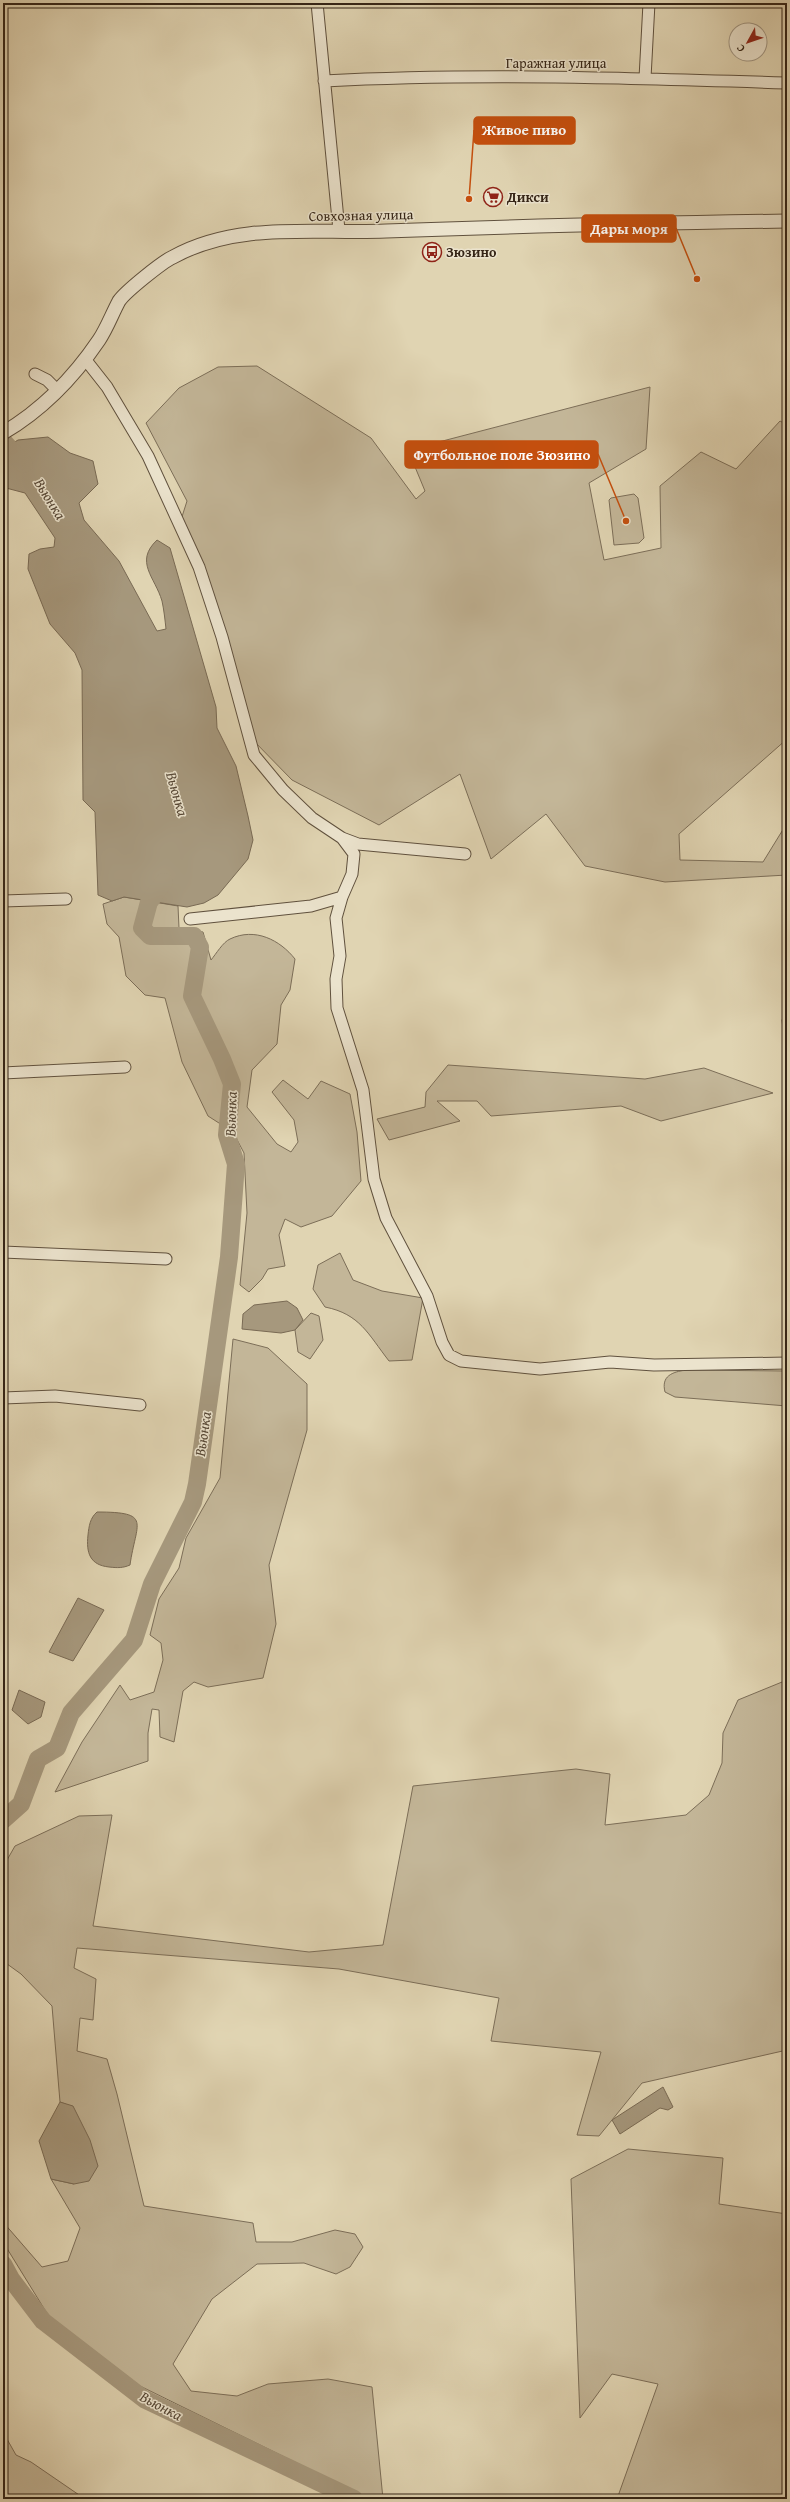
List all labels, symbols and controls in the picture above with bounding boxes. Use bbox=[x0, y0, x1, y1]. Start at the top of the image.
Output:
north arrow bbox=[728, 22, 768, 62]
text: С bbox=[732, 41, 748, 56]
street label: Гаражная улица bbox=[506, 53, 607, 73]
callout: Живое пиво bbox=[474, 117, 575, 144]
text: Живое пиво bbox=[481, 119, 566, 140]
supermarket icon: Дикси bbox=[482, 186, 504, 208]
place label: Дикси bbox=[506, 187, 549, 207]
street label: Совхозная улица bbox=[308, 204, 414, 226]
callout: Дары моря bbox=[582, 215, 676, 242]
text: Дары моря bbox=[589, 218, 668, 239]
bus stop icon: Зюзино bbox=[421, 241, 443, 263]
place label: Зюзино bbox=[446, 242, 497, 262]
callout: Футбольное поле Зюзино bbox=[405, 441, 598, 468]
text: Футбольное поле Зюзино bbox=[413, 444, 591, 465]
water label: Вьюнка bbox=[29, 473, 71, 524]
water label: Вьюнка bbox=[161, 768, 194, 819]
water label: Вьюнка bbox=[219, 1091, 242, 1138]
water label: Вьюнка bbox=[189, 1410, 216, 1459]
water label: Вьюнка bbox=[135, 2385, 186, 2425]

